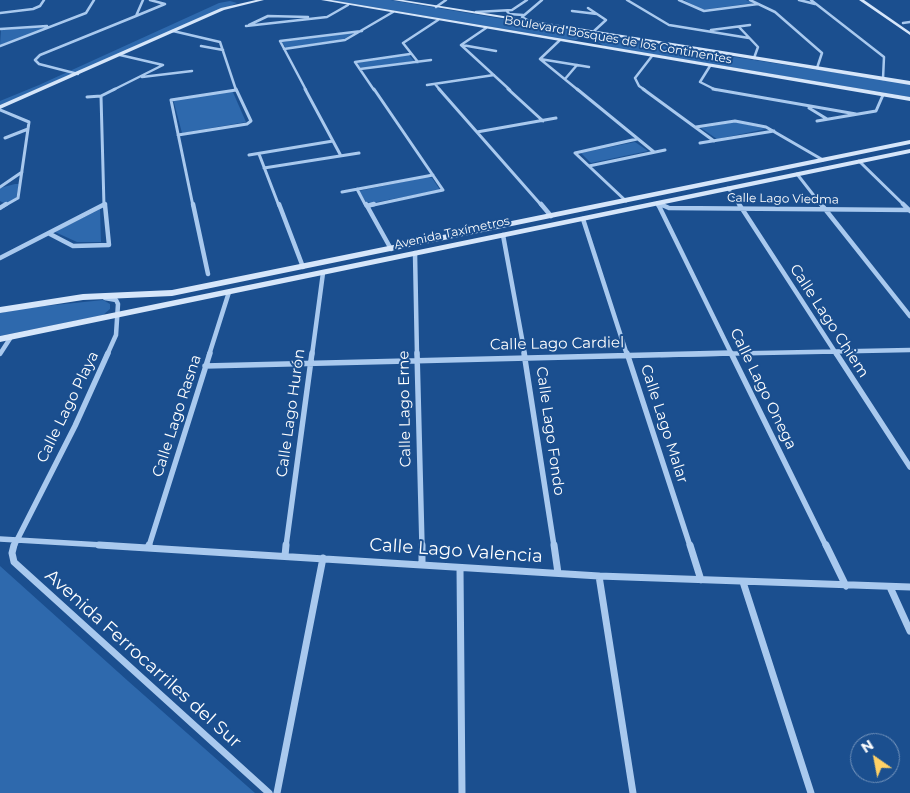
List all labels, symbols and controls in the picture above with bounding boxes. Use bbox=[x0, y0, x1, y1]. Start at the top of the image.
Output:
street label: Boulevard Bosques de los Continentes bbox=[503, 13, 733, 67]
street label: Calle Lago Viedma bbox=[727, 191, 839, 207]
street label: Avenida Taxímetros bbox=[393, 214, 511, 252]
street label: Calle Lago Chiem bbox=[786, 261, 872, 381]
street label: Calle Lago Onega bbox=[726, 325, 800, 453]
street label: Calle Lago Cardiel bbox=[490, 334, 624, 354]
street label: Calle Lago Playa bbox=[33, 348, 103, 466]
street label: Calle Lago Hurón bbox=[273, 348, 309, 478]
street label: Calle Lago Erne bbox=[395, 350, 415, 468]
street label: Calle Lago Rasna bbox=[149, 353, 205, 479]
street label: Calle Lago Malar bbox=[636, 362, 692, 486]
street label: Calle Lago Fondo bbox=[532, 365, 568, 497]
street label: Calle Lago Valencia bbox=[369, 534, 543, 568]
street label: Avenida Ferrocarriles del Sur bbox=[40, 565, 246, 753]
north arrow bbox=[850, 733, 900, 783]
text: N bbox=[858, 736, 877, 757]

